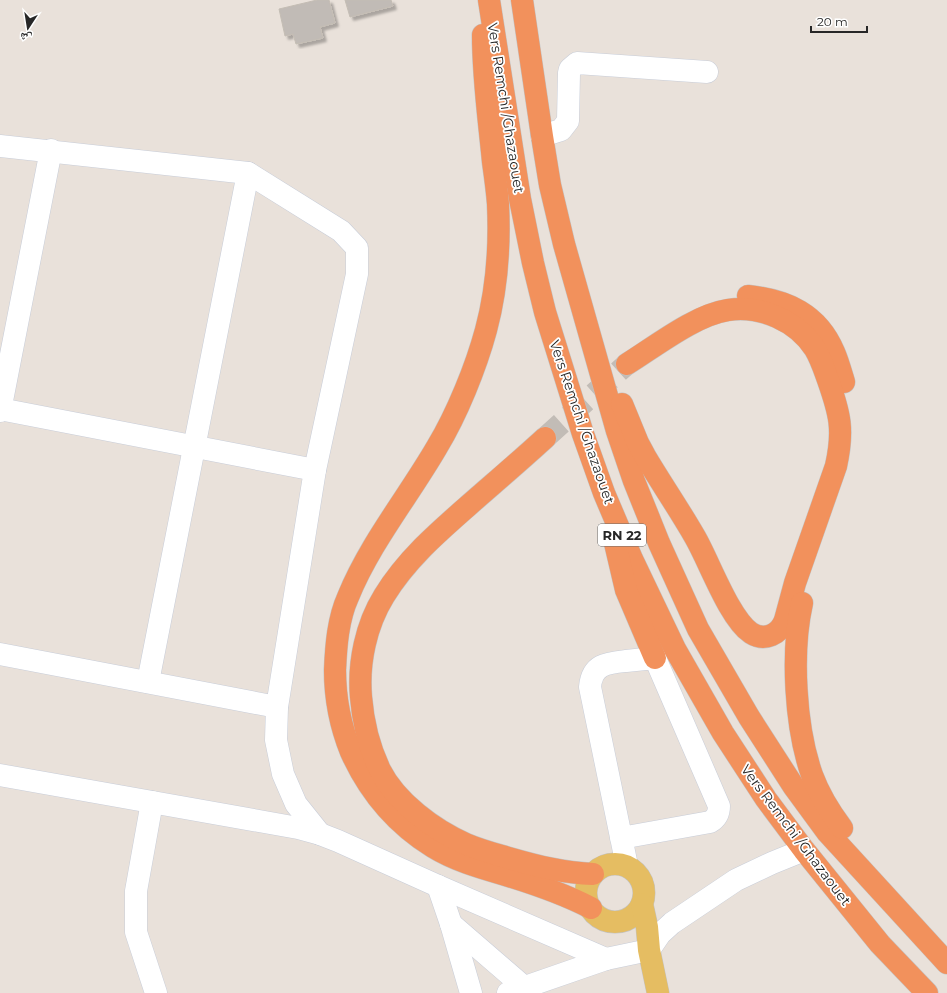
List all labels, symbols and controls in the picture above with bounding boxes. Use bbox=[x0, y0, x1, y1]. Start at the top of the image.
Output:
north arrow bbox=[8, 8, 48, 48]
scale bar bbox=[811, 8, 867, 34]
text: 20 m bbox=[817, 14, 848, 29]
street label: Vers Remchi /Ghazaouet bbox=[484, 21, 528, 195]
text: ش bbox=[18, 29, 33, 46]
street label: Vers Remchi /Ghazaouet bbox=[545, 338, 619, 507]
road number: RN 22 bbox=[598, 524, 646, 546]
street label: Vers Remchi /Ghazaouet bbox=[737, 761, 855, 909]

